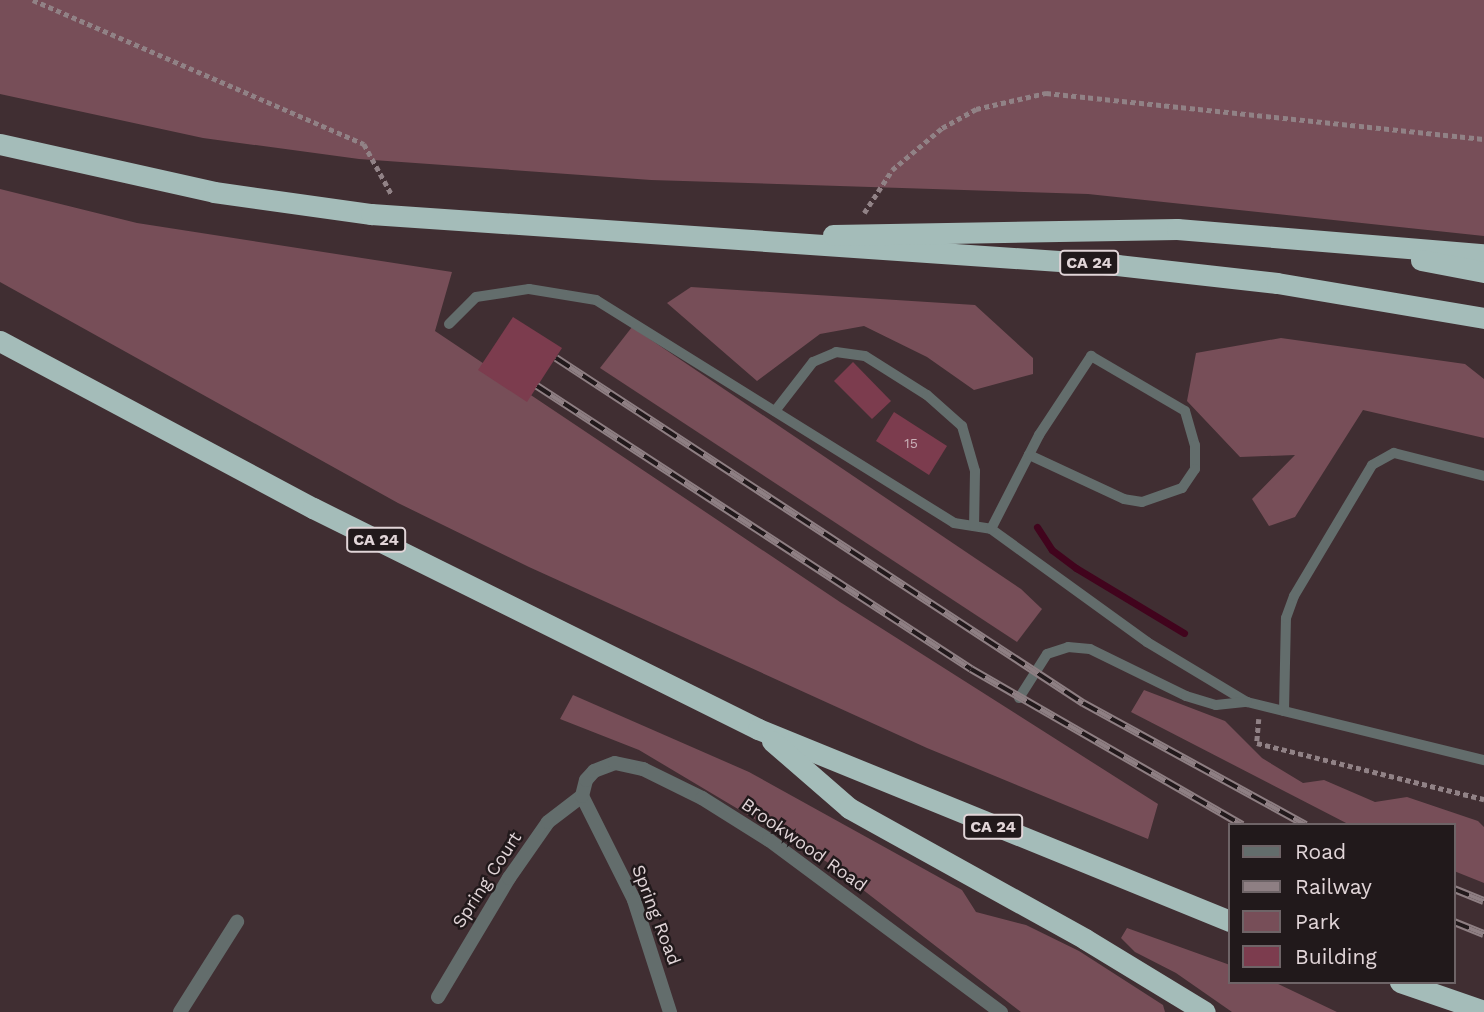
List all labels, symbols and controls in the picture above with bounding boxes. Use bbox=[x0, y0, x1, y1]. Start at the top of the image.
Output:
road number: CA 24 bbox=[1058, 250, 1120, 276]
house number: 15 bbox=[904, 435, 918, 451]
road number: CA 24 bbox=[344, 527, 408, 552]
street label: Brookwood Road bbox=[737, 794, 871, 896]
road number: CA 24 bbox=[962, 814, 1024, 840]
legend bbox=[1228, 823, 1456, 984]
street label: Spring Court bbox=[448, 828, 526, 932]
text: Road bbox=[1295, 839, 1346, 864]
street label: Spring Road bbox=[627, 862, 685, 968]
text: Railway bbox=[1295, 874, 1372, 899]
text: Park bbox=[1295, 909, 1340, 934]
text: Building bbox=[1295, 944, 1377, 969]

